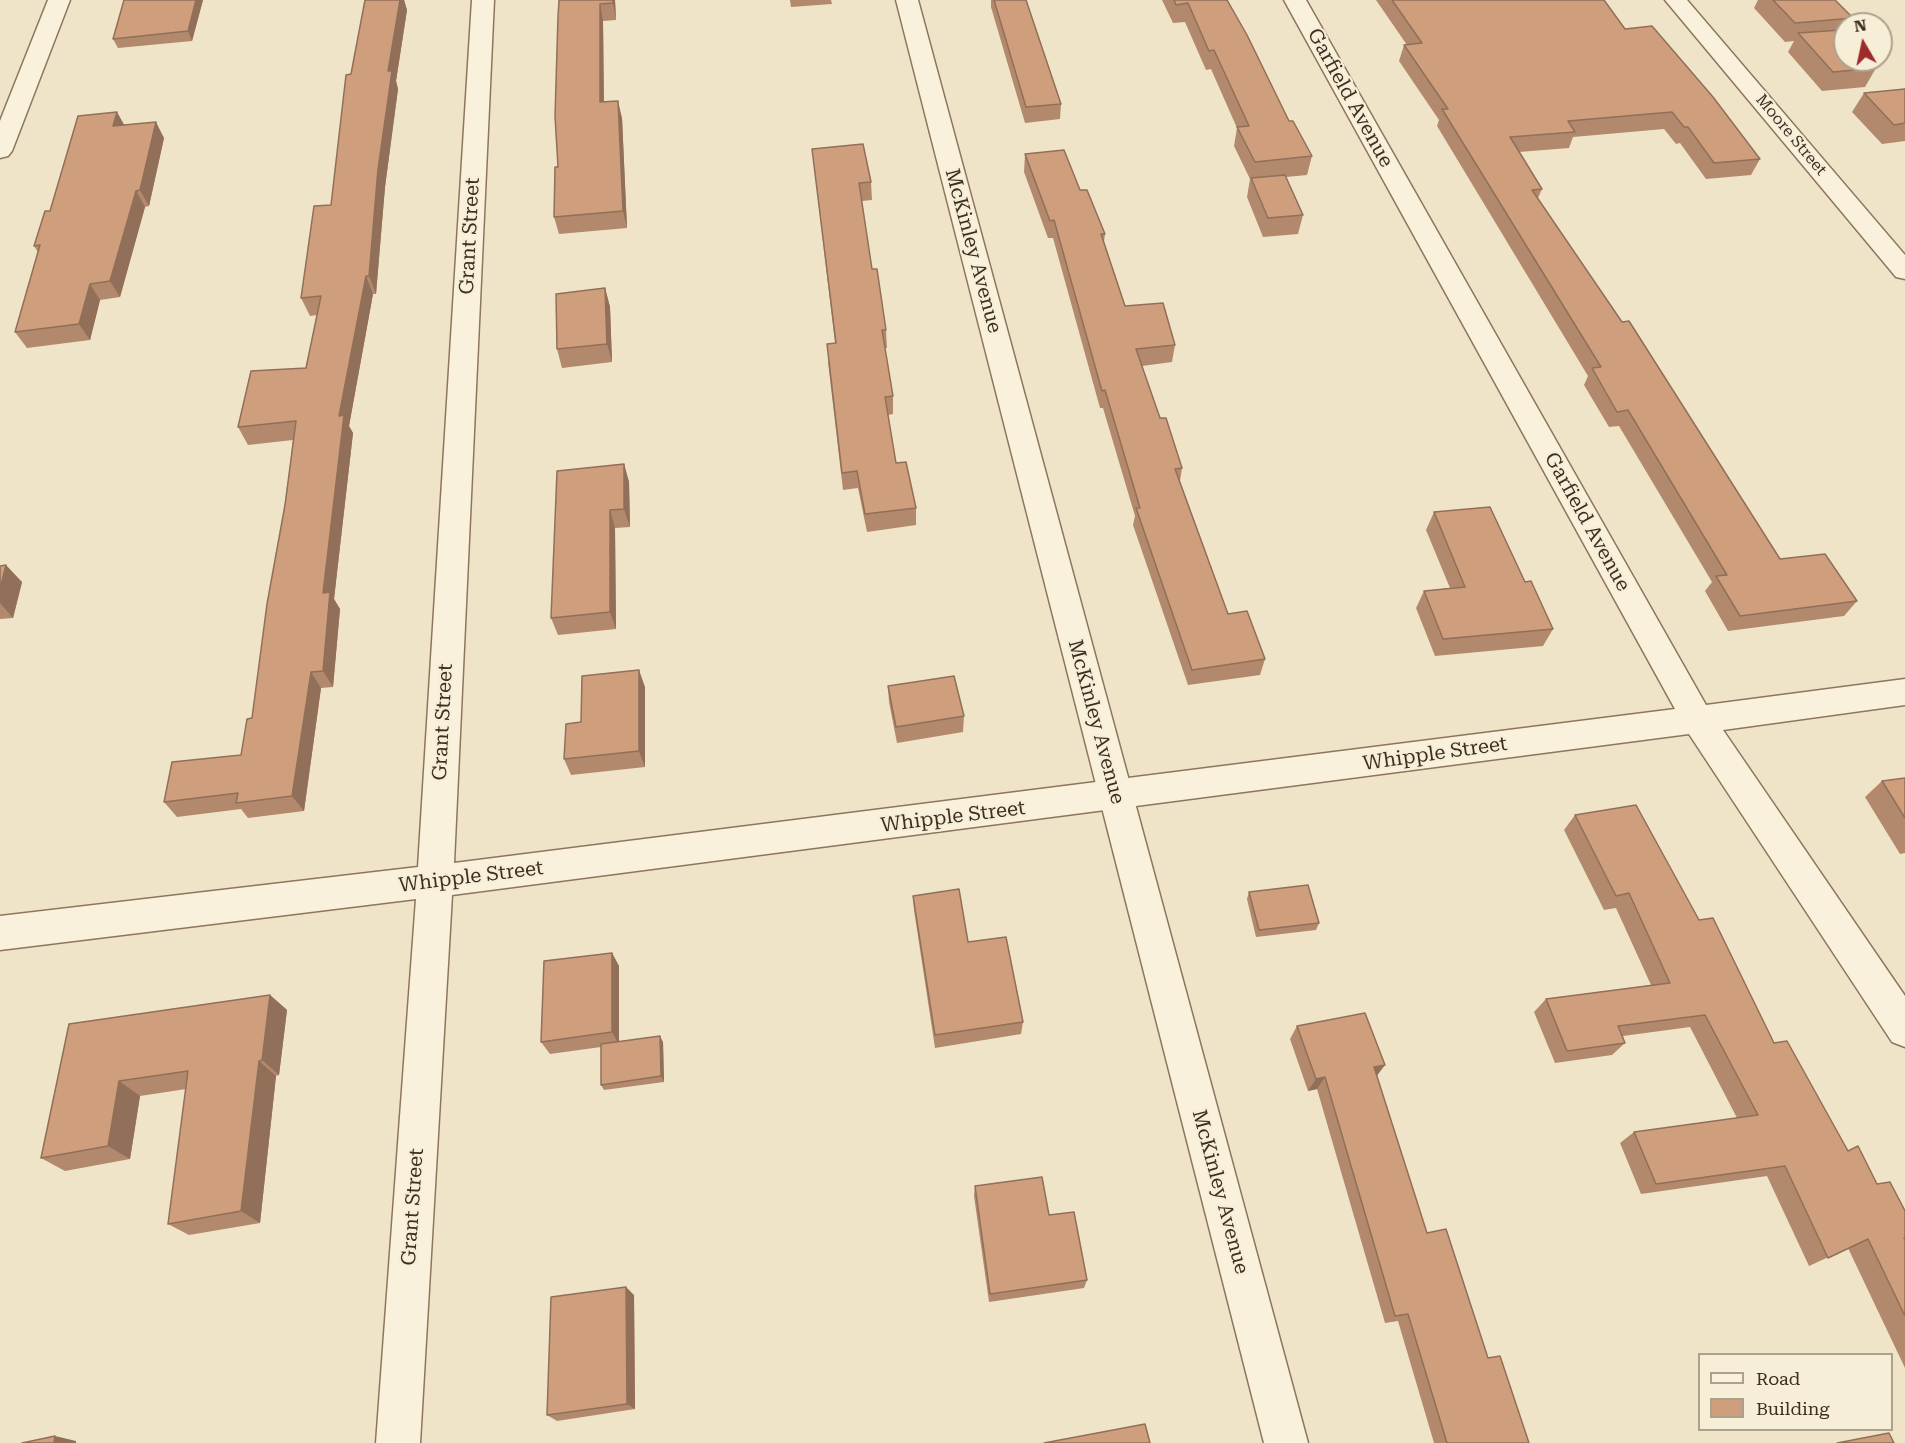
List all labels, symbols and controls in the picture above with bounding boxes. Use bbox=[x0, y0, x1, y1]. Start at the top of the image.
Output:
north arrow bbox=[1833, 12, 1893, 72]
text: N bbox=[1853, 15, 1868, 36]
street label: Garfield Avenue bbox=[1302, 24, 1398, 172]
street label: Moore Street bbox=[1752, 91, 1830, 179]
street label: McKinley Avenue bbox=[940, 166, 1006, 336]
street label: Grant Street bbox=[455, 177, 485, 295]
street label: Garfield Avenue bbox=[1539, 448, 1635, 596]
street label: McKinley Avenue bbox=[1063, 637, 1129, 807]
street label: Grant Street bbox=[428, 663, 458, 781]
street label: Whipple Street bbox=[1361, 732, 1509, 776]
street label: Whipple Street bbox=[879, 796, 1027, 838]
street label: Whipple Street bbox=[397, 856, 545, 898]
street label: McKinley Avenue bbox=[1187, 1107, 1253, 1277]
street label: Grant Street bbox=[397, 1148, 429, 1266]
legend bbox=[1698, 1353, 1893, 1431]
text: Road bbox=[1756, 1368, 1800, 1389]
text: Building bbox=[1756, 1398, 1830, 1419]

